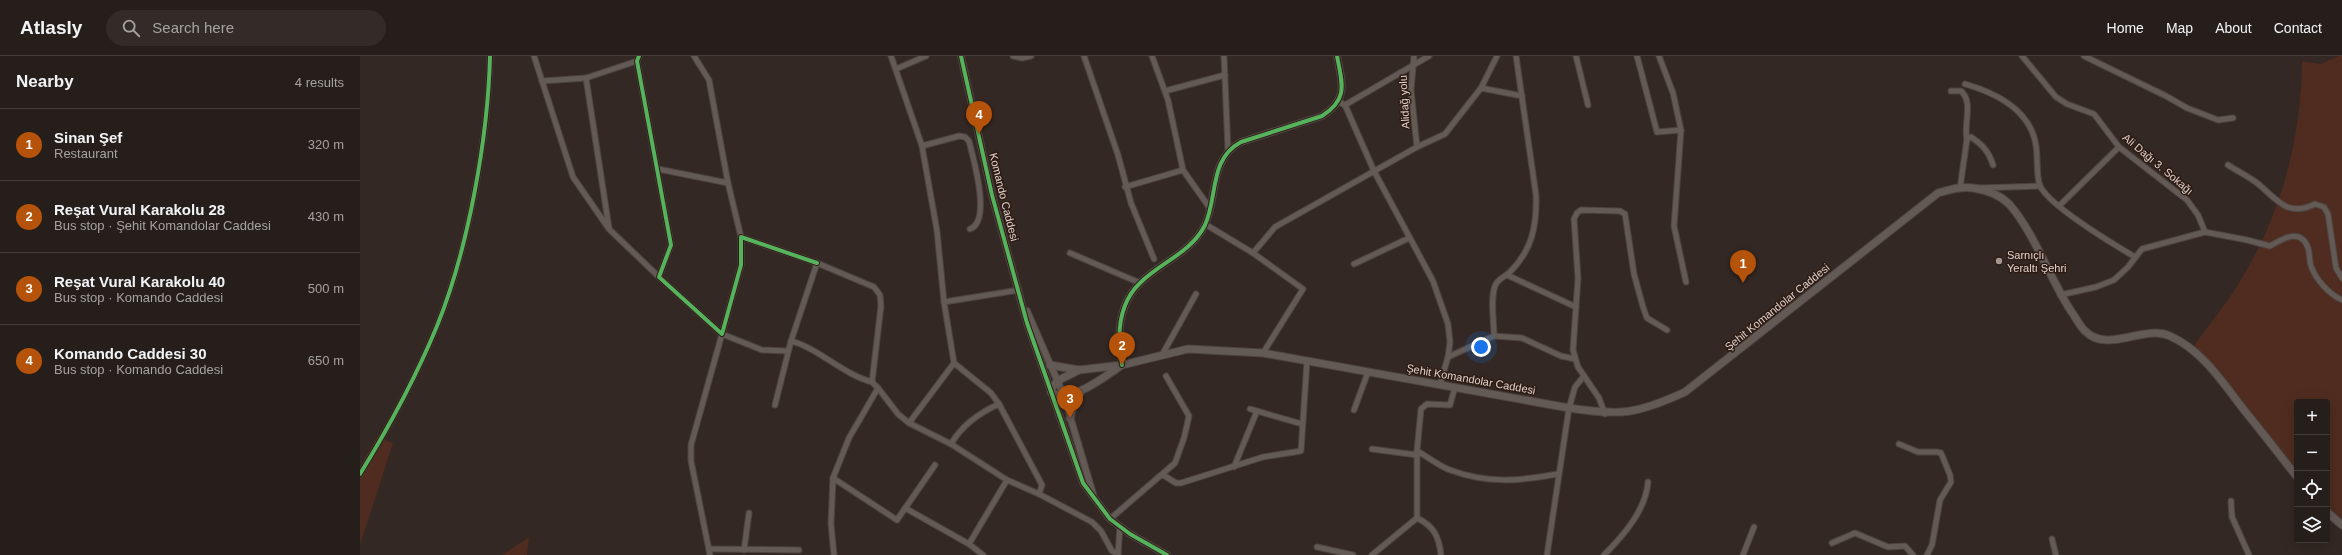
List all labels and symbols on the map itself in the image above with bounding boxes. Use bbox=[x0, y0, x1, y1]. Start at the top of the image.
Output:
street label: Alidağ yolu bbox=[1397, 75, 1411, 129]
pin: 4 bbox=[966, 101, 992, 134]
street label: Ali Dağı 3. Sokağı bbox=[2120, 131, 2196, 197]
street label: Komando Caddesi bbox=[987, 152, 1021, 242]
place label: Sarnıçlı Yeraltı Şehri bbox=[2007, 249, 2067, 274]
pin: 1 bbox=[1730, 250, 1756, 283]
marker: Sarnıçlı Yeraltı Şehri bbox=[1994, 256, 2004, 266]
street label: Şehit Komandolar Caddesi bbox=[1722, 261, 1832, 353]
pin: 2 bbox=[1109, 332, 1135, 365]
your location bbox=[1471, 337, 1491, 357]
street label: Şehit Komandolar Caddesi bbox=[1406, 362, 1536, 396]
pin: 3 bbox=[1057, 385, 1083, 418]

